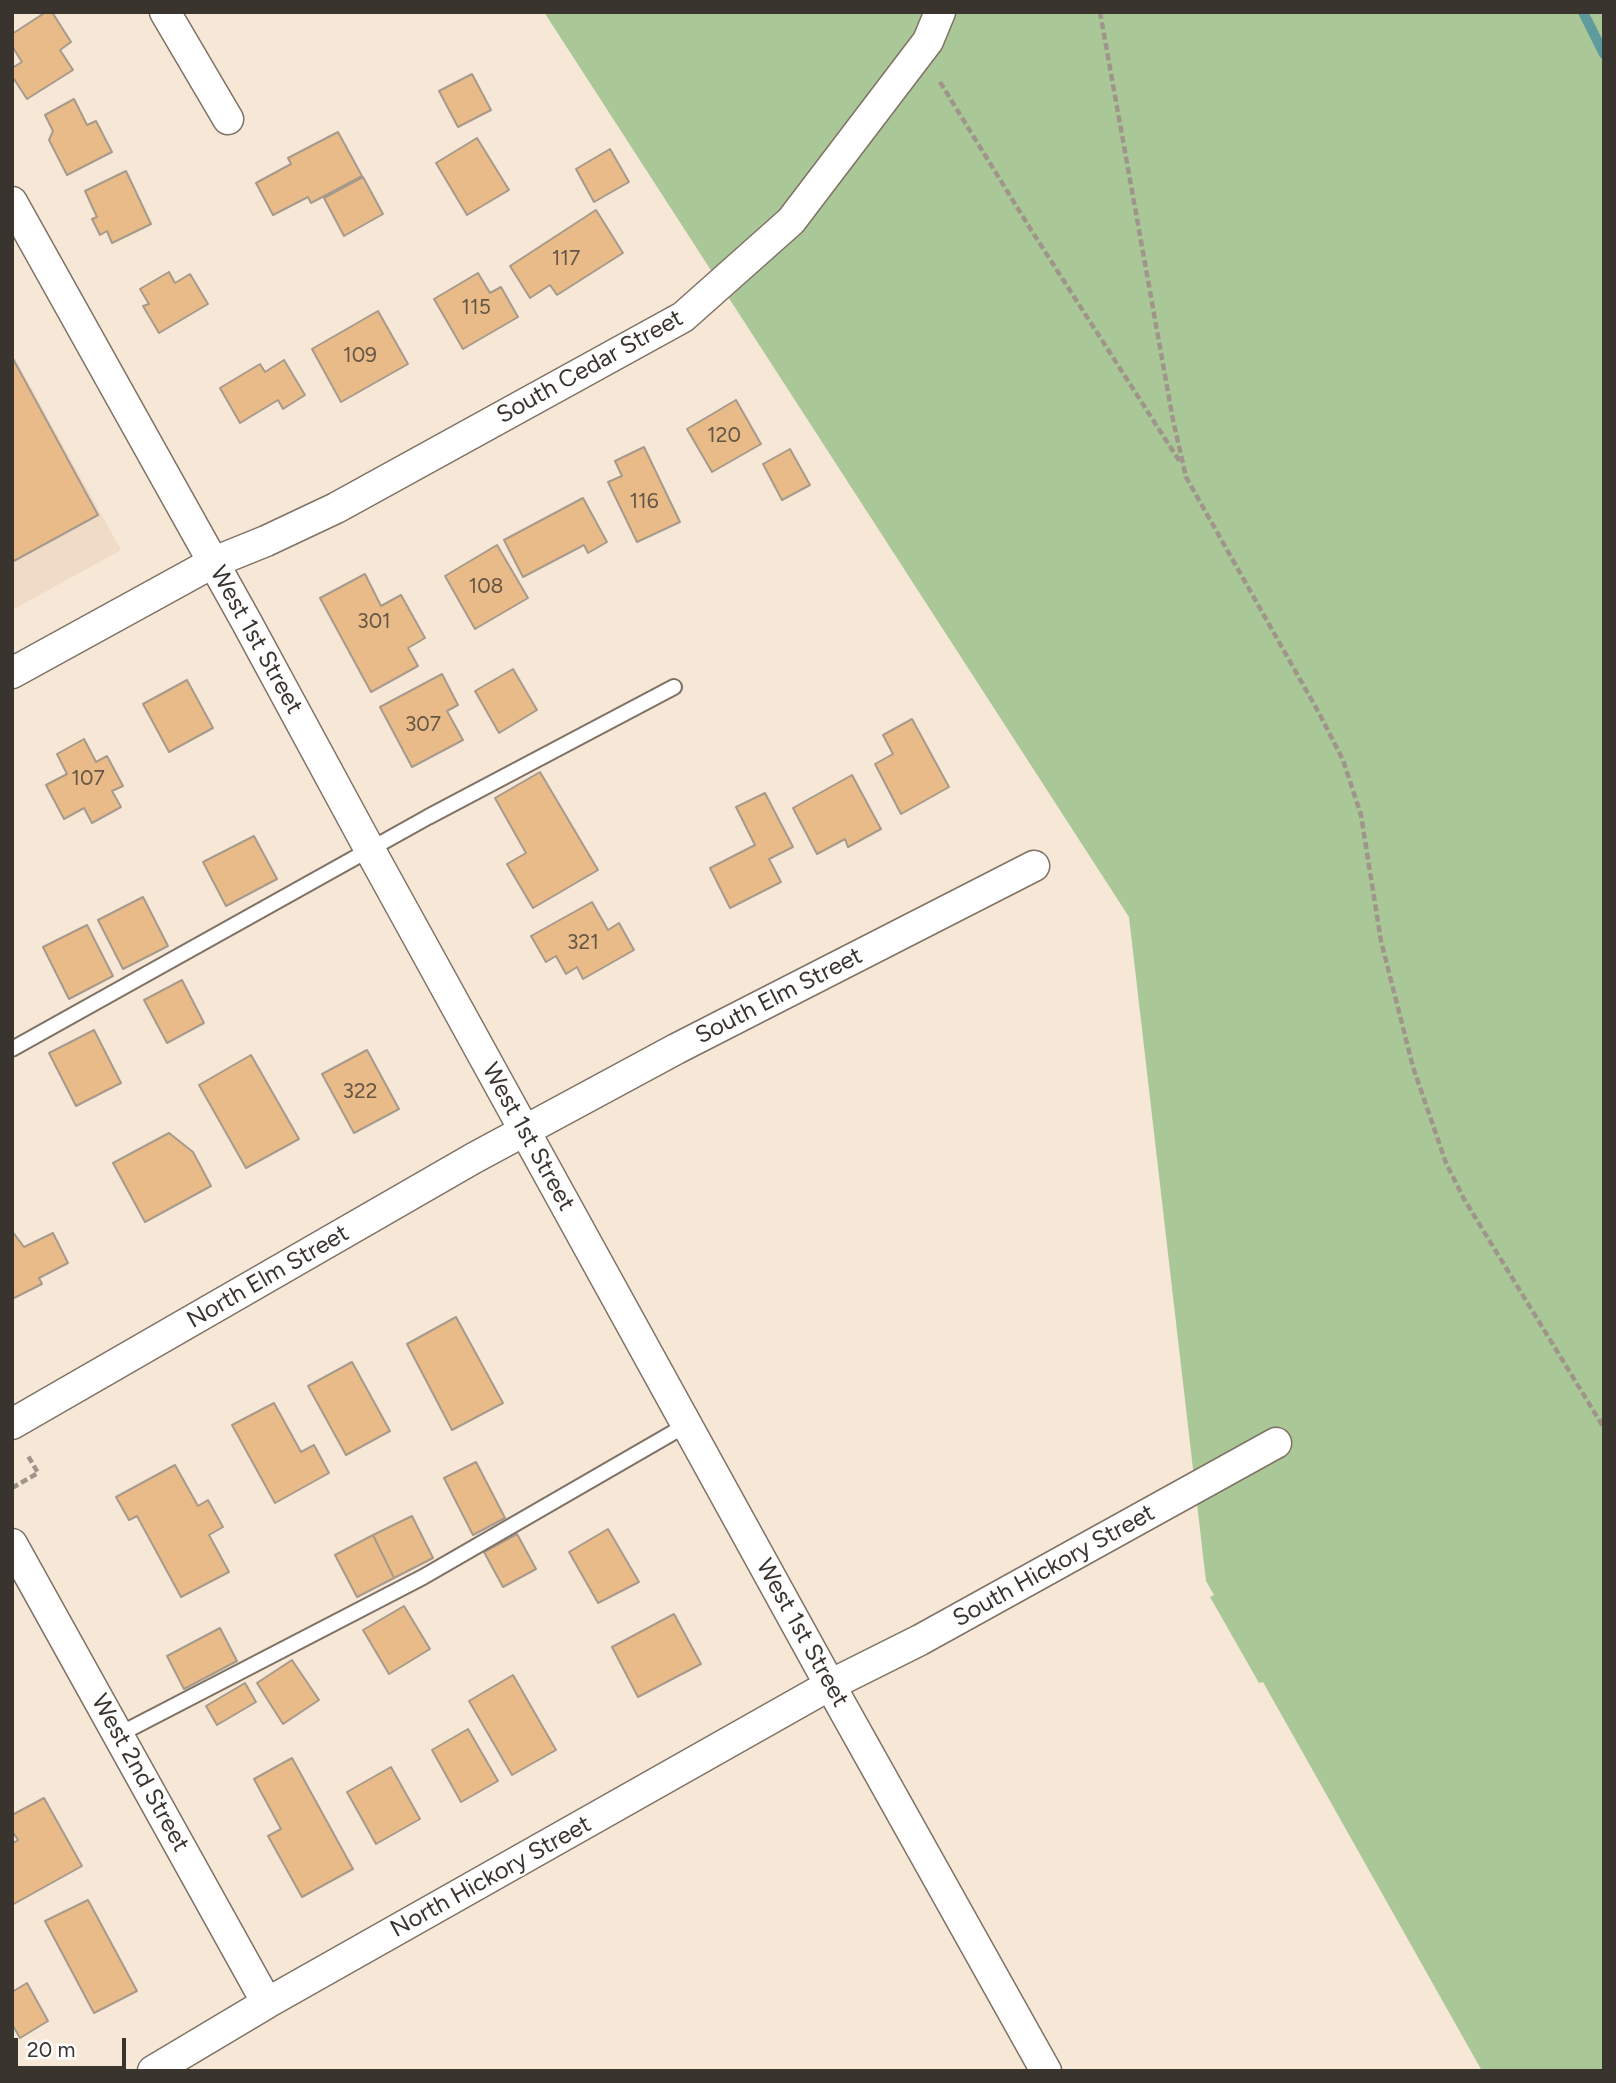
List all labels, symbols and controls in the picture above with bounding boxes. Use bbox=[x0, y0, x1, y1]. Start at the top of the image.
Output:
house number: 117 bbox=[552, 246, 580, 272]
house number: 115 bbox=[461, 295, 491, 321]
street label: South Cedar Street bbox=[492, 304, 688, 430]
house number: 109 bbox=[343, 343, 377, 369]
house number: 120 bbox=[707, 423, 741, 449]
house number: 116 bbox=[629, 489, 659, 515]
street label: West 1st Street bbox=[203, 561, 309, 719]
house number: 108 bbox=[468, 574, 504, 600]
house number: 301 bbox=[357, 609, 391, 635]
house number: 307 bbox=[405, 712, 441, 738]
house number: 107 bbox=[71, 766, 105, 792]
house number: 321 bbox=[567, 930, 599, 956]
street label: South Elm Street bbox=[691, 942, 867, 1050]
street label: West 1st Street bbox=[475, 1058, 581, 1216]
house number: 322 bbox=[343, 1079, 377, 1105]
street label: North Elm Street bbox=[182, 1219, 354, 1335]
street label: South Hickory Street bbox=[948, 1499, 1160, 1633]
street label: West 1st Street bbox=[749, 1554, 855, 1712]
street label: West 2nd Street bbox=[85, 1689, 195, 1857]
street label: North Hickory Street bbox=[386, 1810, 596, 1944]
scale bar bbox=[18, 2024, 130, 2068]
text: 20 m bbox=[27, 2037, 75, 2062]

